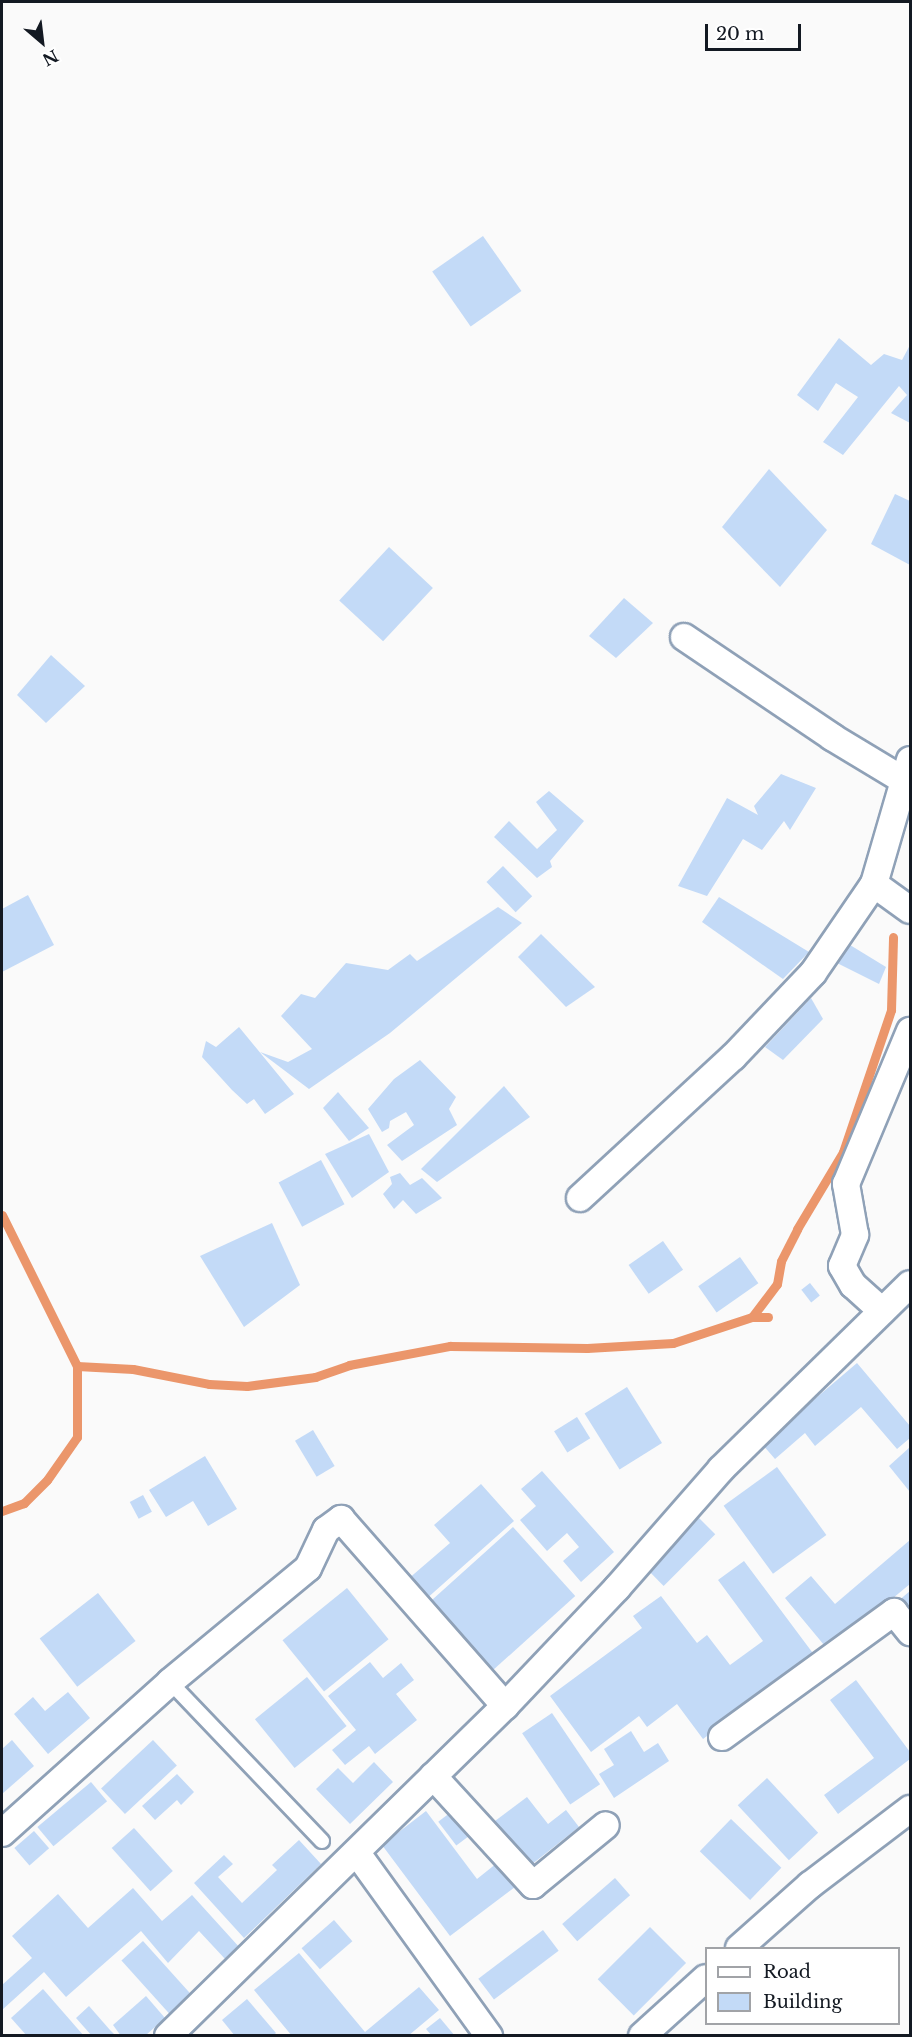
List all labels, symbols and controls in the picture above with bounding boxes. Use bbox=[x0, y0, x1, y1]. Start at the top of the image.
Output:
north arrow bbox=[12, 12, 72, 72]
scale bar bbox=[708, 12, 804, 50]
text: 20 m bbox=[716, 23, 764, 45]
text: N bbox=[39, 46, 62, 70]
legend bbox=[705, 1947, 900, 2025]
text: Road bbox=[763, 1961, 811, 1983]
text: Building bbox=[763, 1991, 842, 2013]

